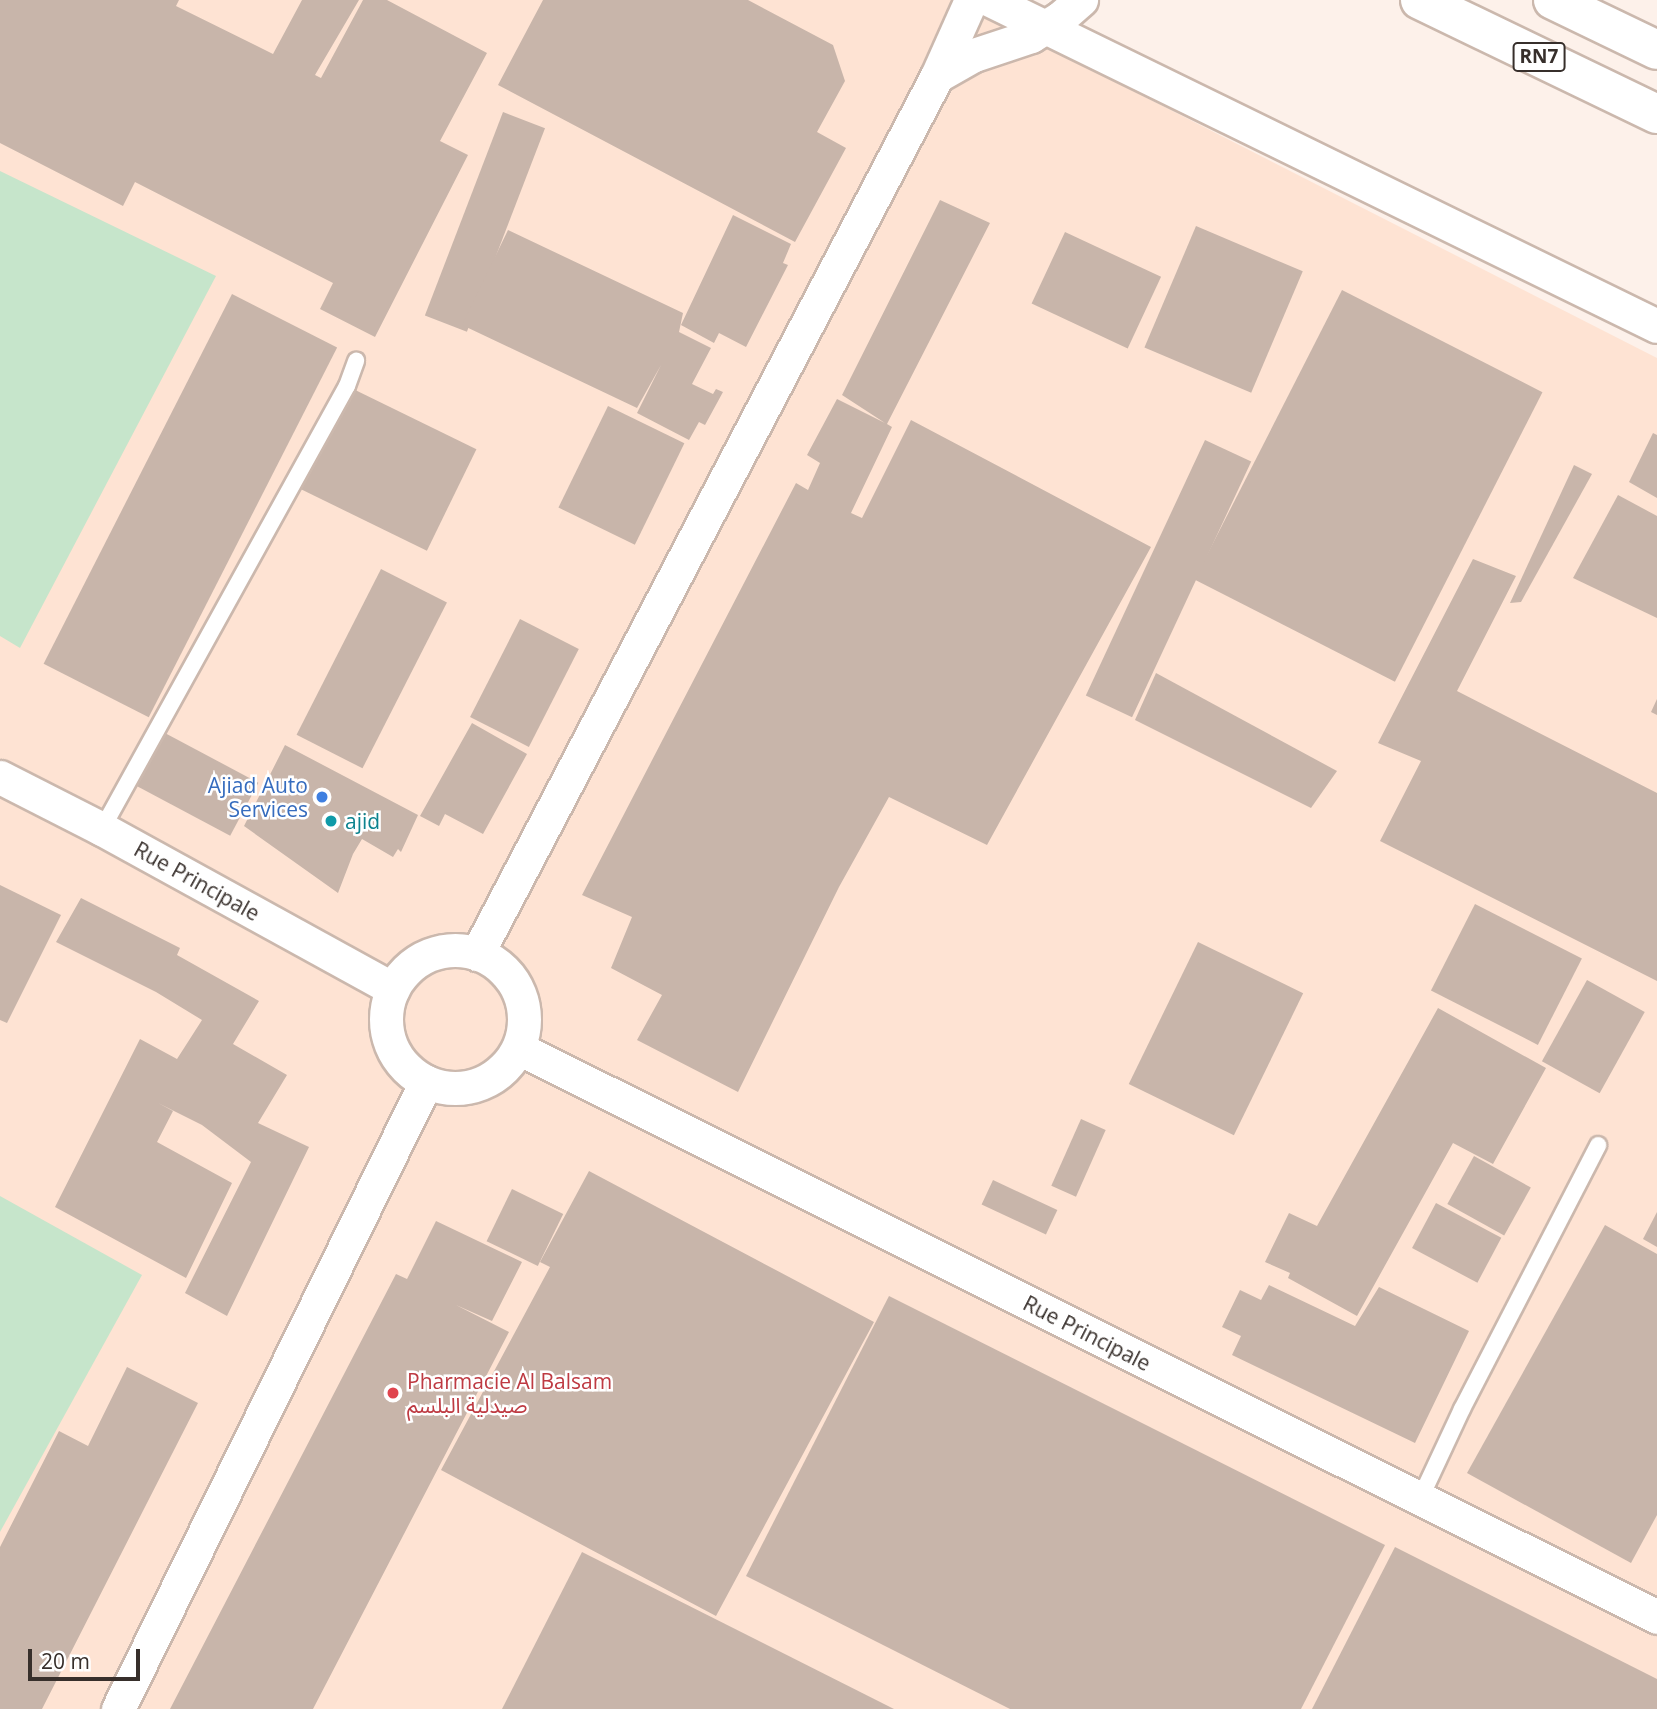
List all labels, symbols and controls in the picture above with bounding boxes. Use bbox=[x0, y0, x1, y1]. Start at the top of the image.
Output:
road number: RN7 bbox=[1511, 41, 1567, 72]
place label: Ajiad Auto Services bbox=[208, 772, 308, 822]
marker: Ajiad Auto Services bbox=[314, 789, 330, 805]
place label: ajid bbox=[345, 808, 380, 834]
marker: ajid bbox=[323, 813, 339, 829]
street label: Rue Principale bbox=[130, 836, 264, 926]
street label: Rue Principale bbox=[1019, 1290, 1155, 1376]
place label: Pharmacie Al Balsam صيدلية البلسم bbox=[407, 1368, 612, 1418]
marker: Pharmacie Al Balsam صيدلية البلسم bbox=[385, 1385, 401, 1401]
scale bar bbox=[32, 1636, 144, 1680]
text: 20 m bbox=[41, 1647, 90, 1675]

